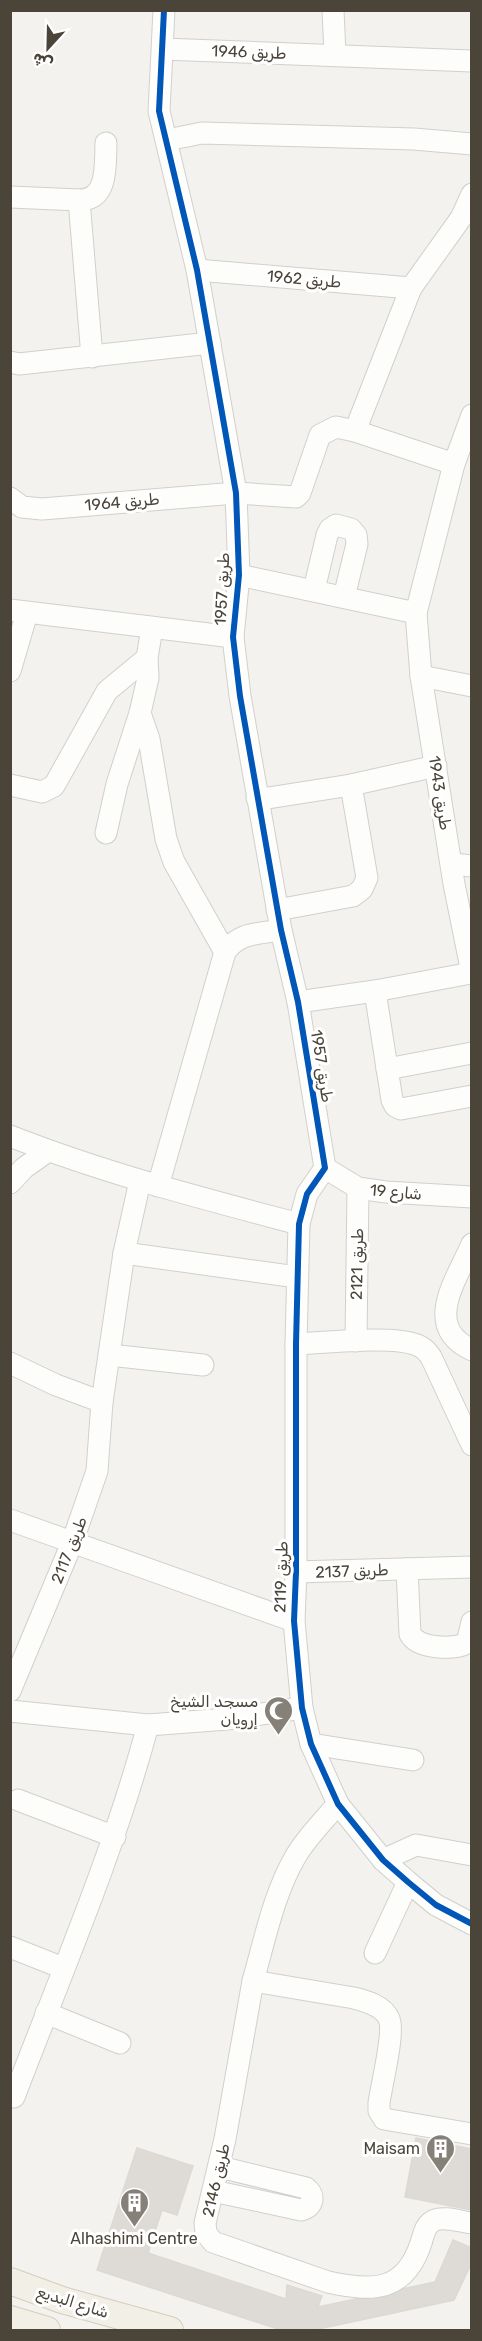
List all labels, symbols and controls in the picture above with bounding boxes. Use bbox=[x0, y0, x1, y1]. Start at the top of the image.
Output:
north arrow bbox=[18, 18, 78, 78]
street label: طريق 1946 bbox=[211, 41, 287, 64]
text: ش bbox=[30, 49, 56, 74]
street label: طريق 1962 bbox=[266, 266, 342, 293]
street label: طريق 1964 bbox=[84, 489, 160, 516]
street label: طريق 1957 bbox=[211, 552, 234, 626]
street label: طريق 1943 bbox=[424, 754, 455, 832]
street label: طريق 1957 bbox=[306, 1028, 337, 1104]
street label: شارع 19 bbox=[369, 1180, 423, 1206]
street label: طريق 2121 bbox=[347, 1228, 368, 1300]
street label: طريق 2117 bbox=[47, 1514, 92, 1587]
street label: طريق 2119 bbox=[270, 1541, 293, 1613]
street label: طريق 2137 bbox=[315, 1560, 389, 1583]
place label: مسجد الشيخ إرويان bbox=[170, 1692, 258, 1730]
mosque icon: مسجد الشيخ إرويان bbox=[263, 1694, 295, 1736]
building icon: Maisam bbox=[425, 2132, 457, 2174]
place label: Maisam bbox=[363, 2139, 420, 2158]
street label: طريق 2146 bbox=[198, 2141, 235, 2219]
building icon: Alhashimi Centre bbox=[118, 2186, 150, 2228]
place label: Alhashimi Centre bbox=[70, 2229, 198, 2248]
street label: شارع البديع bbox=[34, 2282, 111, 2324]

